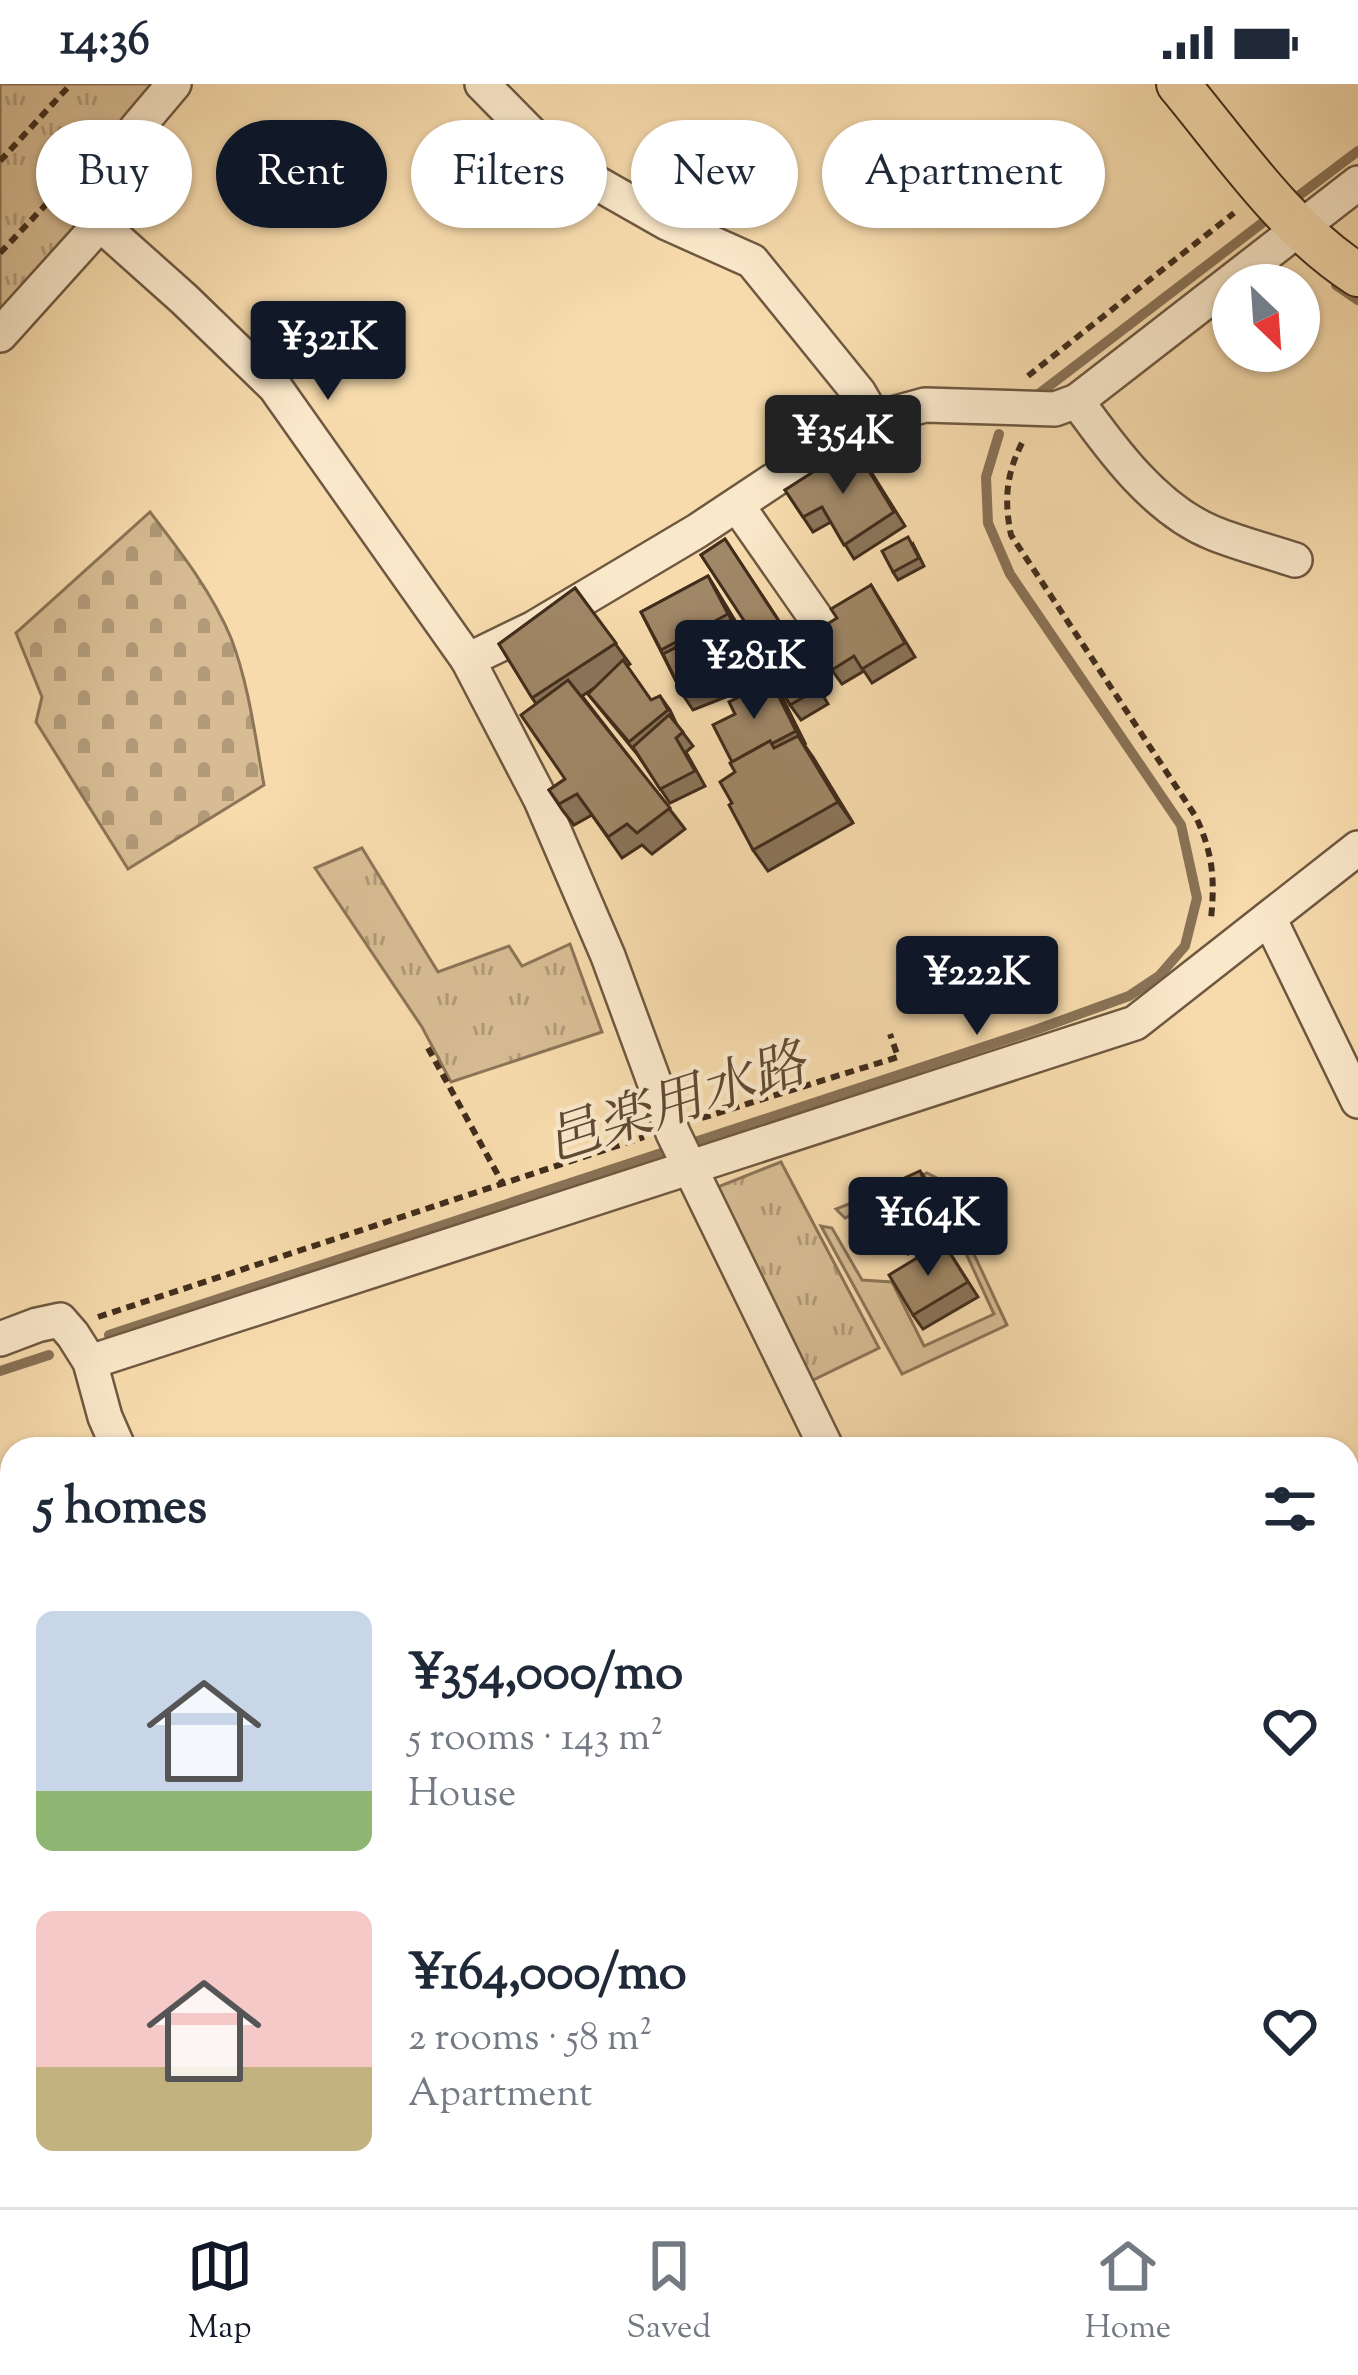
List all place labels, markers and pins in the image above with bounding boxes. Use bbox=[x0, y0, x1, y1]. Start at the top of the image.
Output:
pin: ¥321K bbox=[244, 301, 412, 403]
pin: ¥354K bbox=[759, 395, 927, 497]
pin: ¥281K bbox=[670, 620, 838, 722]
pin: ¥222K bbox=[893, 936, 1061, 1038]
pin: ¥164K bbox=[844, 1177, 1012, 1279]

